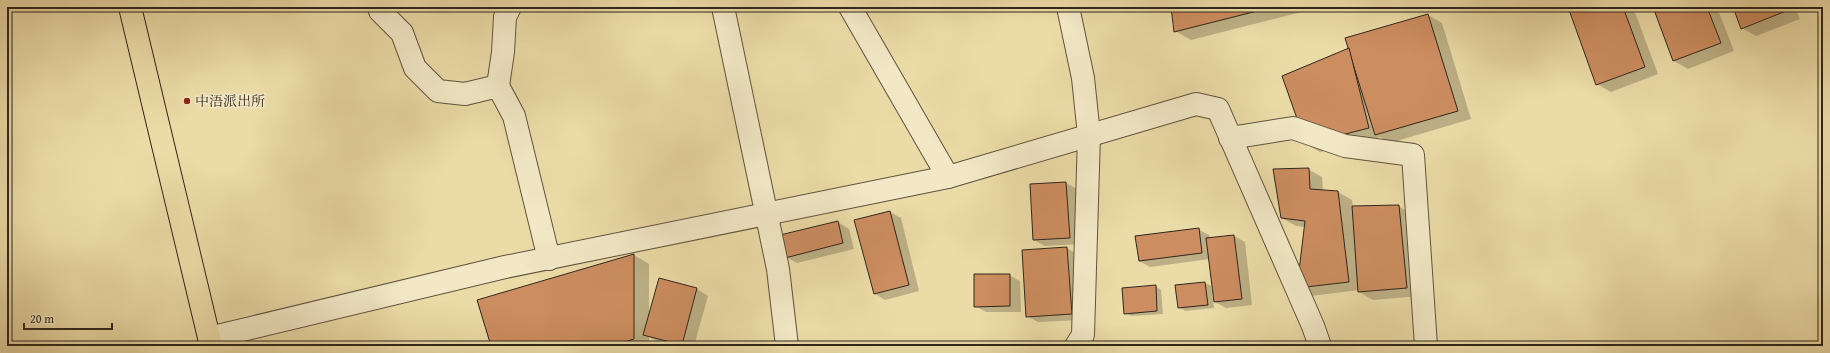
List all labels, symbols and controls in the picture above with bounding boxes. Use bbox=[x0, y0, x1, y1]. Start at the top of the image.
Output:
place label: 中浯派出所 bbox=[195, 91, 265, 111]
marker: 中浯派出所 bbox=[182, 96, 192, 106]
scale bar bbox=[24, 305, 112, 331]
text: 20 m bbox=[30, 310, 54, 327]

